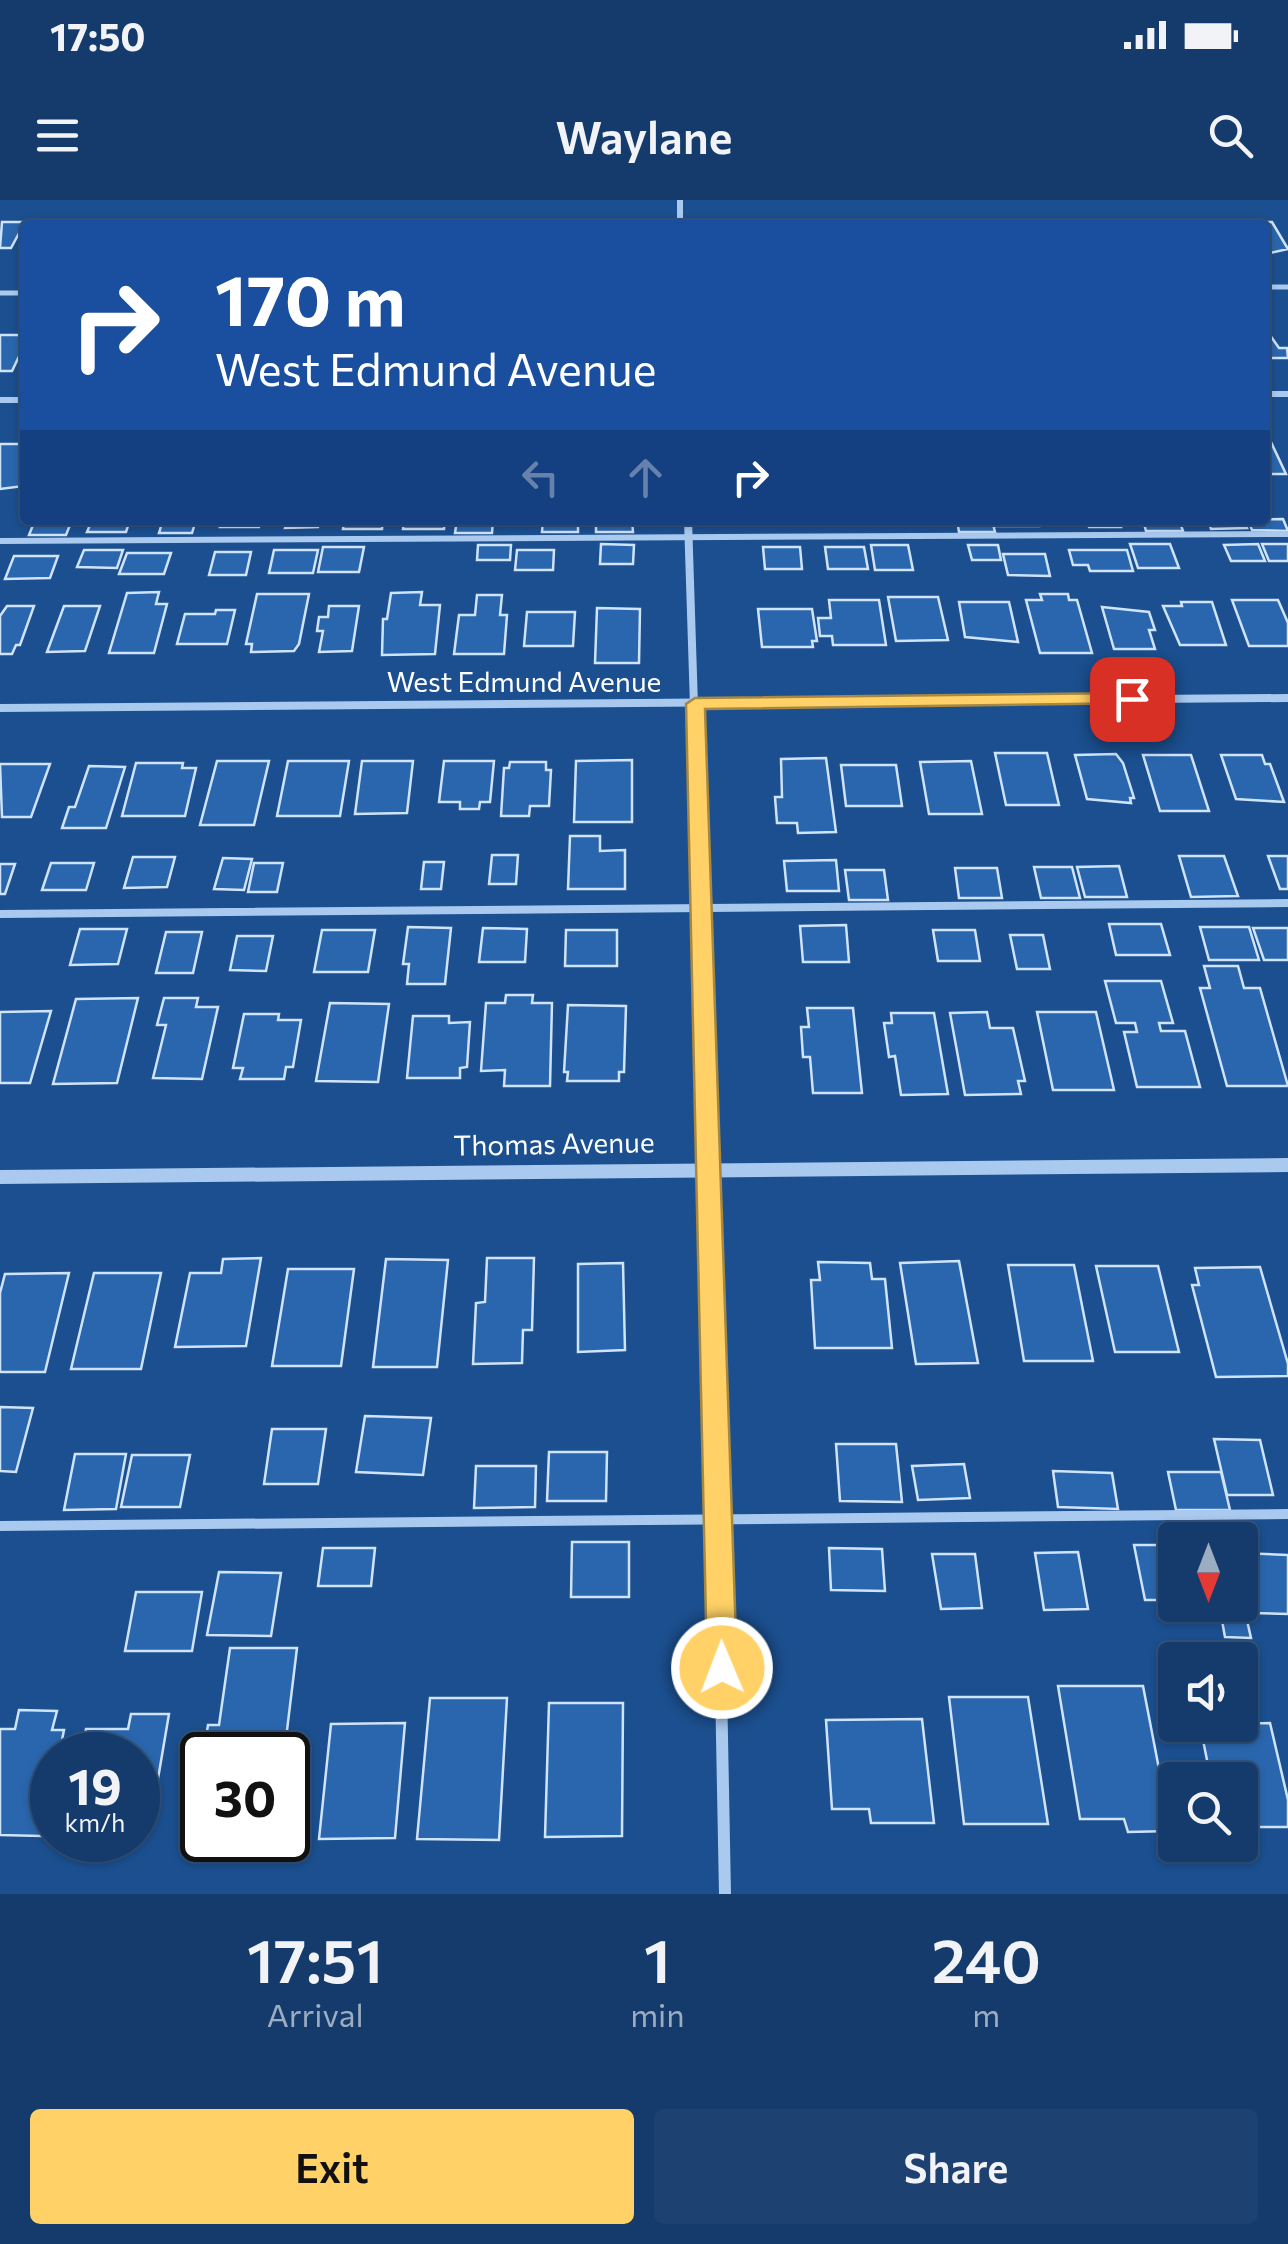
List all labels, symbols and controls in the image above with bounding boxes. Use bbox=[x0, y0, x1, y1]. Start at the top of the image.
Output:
text: 17:50 bbox=[50, 12, 146, 59]
icon: menu bbox=[30, 108, 85, 163]
text: Waylane bbox=[555, 108, 733, 163]
icon: search bbox=[1203, 108, 1258, 163]
text: 170 m bbox=[215, 255, 406, 340]
icon: right bbox=[50, 260, 180, 390]
text: West Edmund Avenue bbox=[215, 340, 656, 395]
icon: left bbox=[513, 450, 568, 505]
icon: ahead bbox=[618, 450, 673, 505]
icon: right bbox=[723, 450, 778, 505]
pin bbox=[1090, 657, 1175, 742]
street label: West Edmund Avenue bbox=[387, 664, 661, 698]
icon: arrive bbox=[1105, 672, 1160, 727]
street label: Thomas Avenue bbox=[453, 1124, 655, 1162]
north arrow bbox=[1158, 1522, 1258, 1622]
map controls bbox=[1158, 1522, 1258, 1862]
position arrow bbox=[670, 1616, 774, 1720]
button: sound bbox=[1158, 1642, 1258, 1742]
speed limit sign: 30 bbox=[180, 1732, 310, 1862]
text: 19 bbox=[68, 1754, 122, 1815]
button: search bbox=[1158, 1762, 1258, 1862]
text: km/h bbox=[65, 1807, 125, 1837]
text: 17:51 bbox=[247, 1922, 383, 1995]
text: 1 bbox=[644, 1922, 671, 1995]
text: 240 bbox=[932, 1922, 1041, 1995]
text: Arrival bbox=[267, 1994, 364, 2034]
text: min bbox=[630, 1994, 685, 2034]
text: m bbox=[972, 1994, 1000, 2034]
button: Exit bbox=[30, 2109, 634, 2224]
button: Share bbox=[654, 2109, 1258, 2224]

